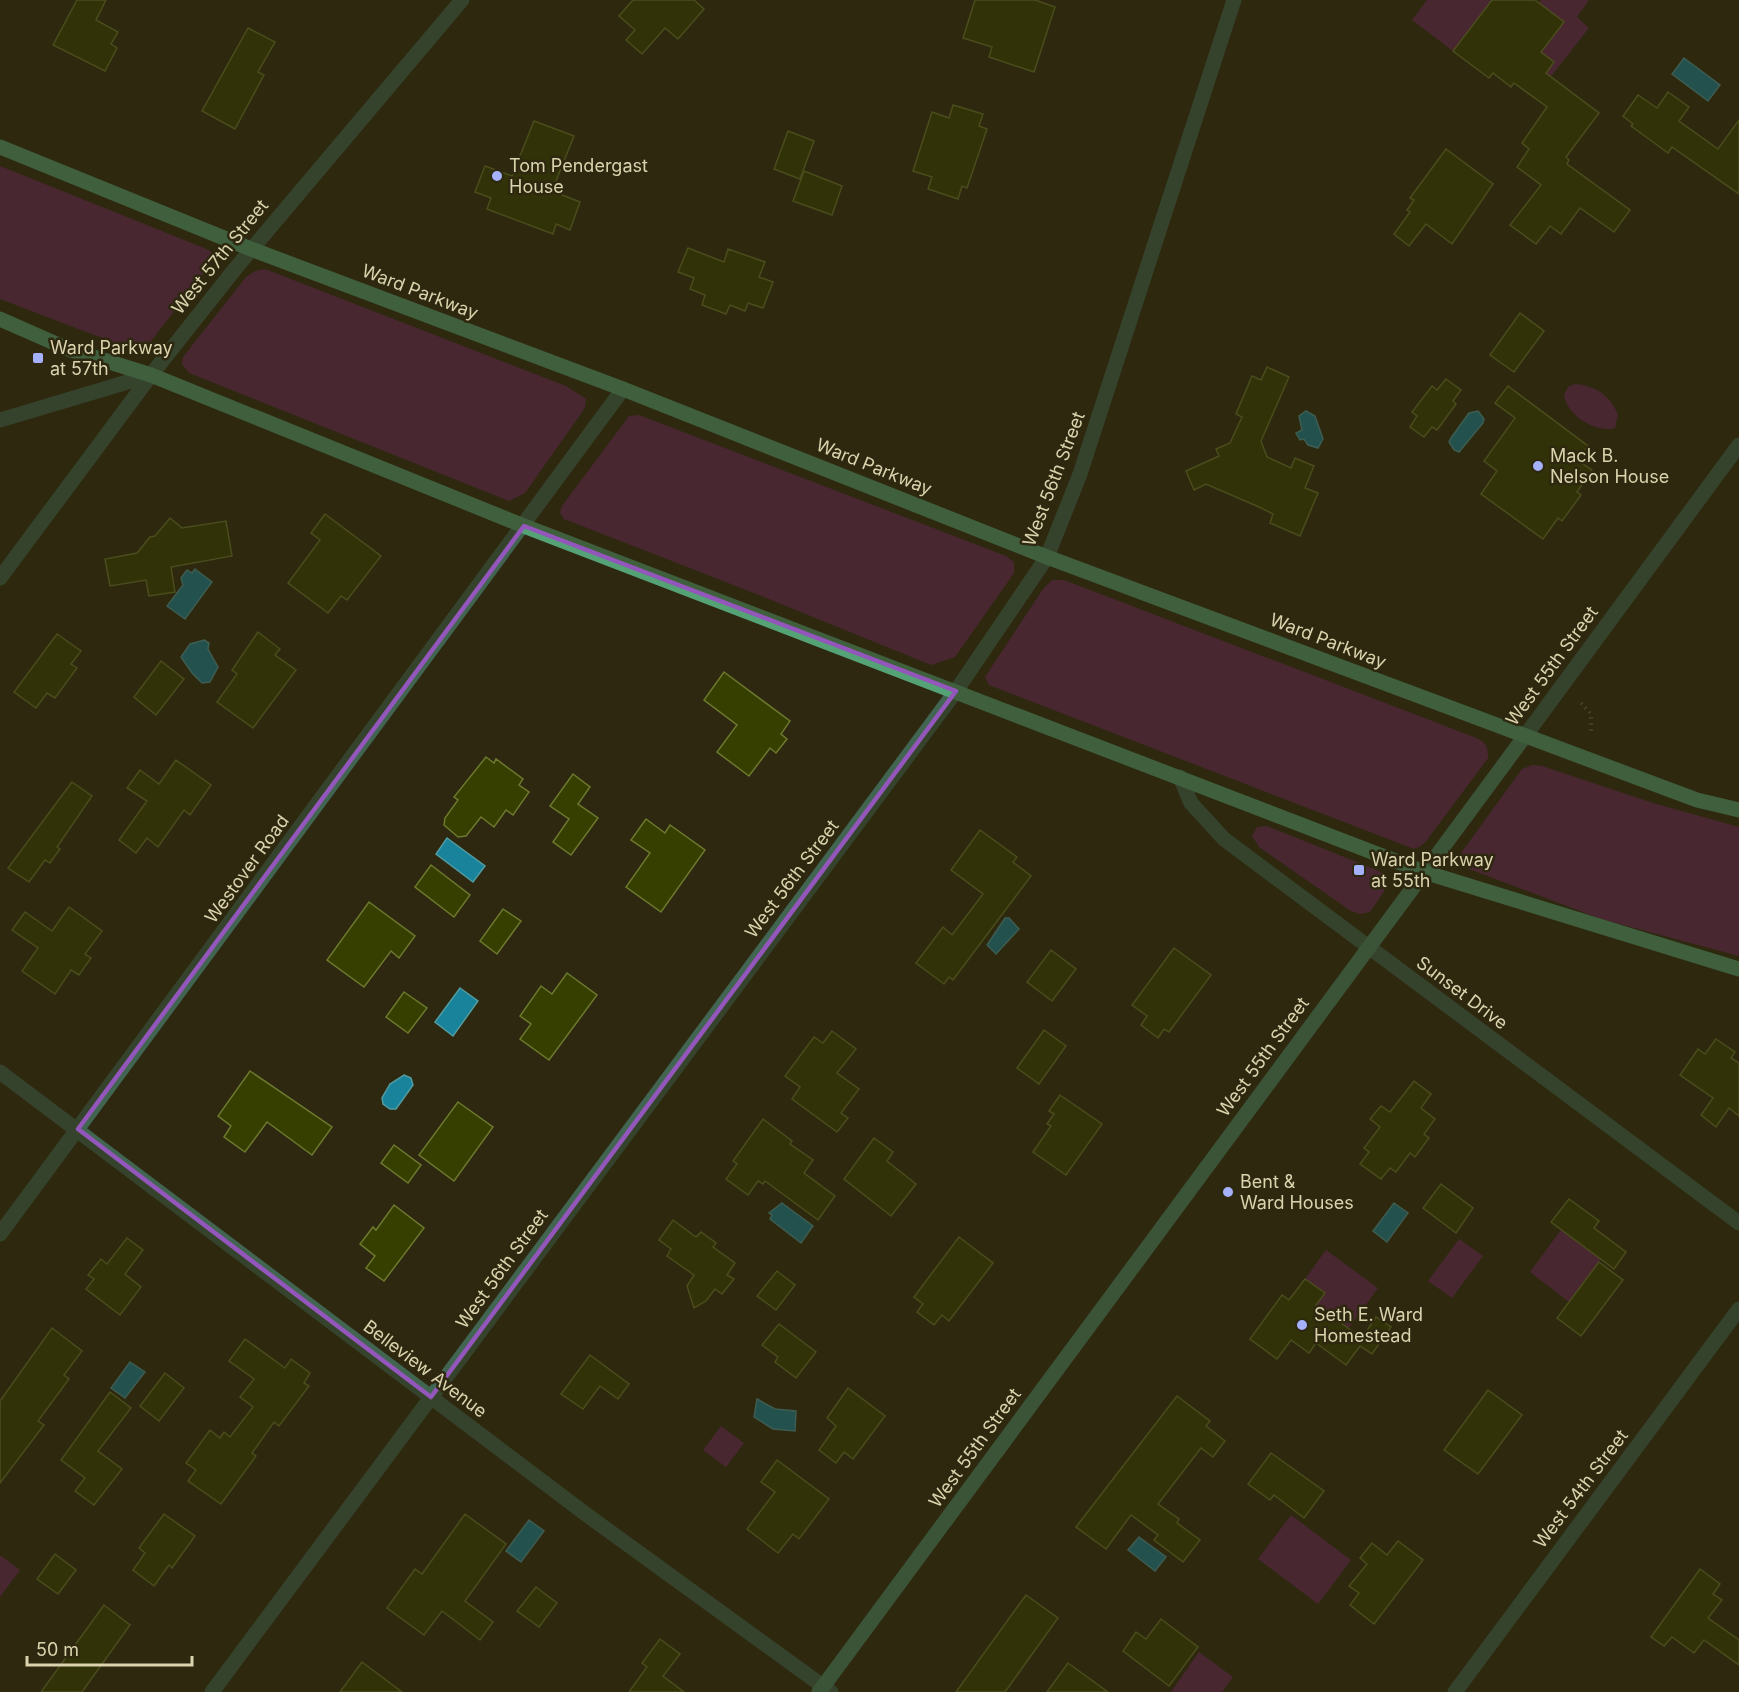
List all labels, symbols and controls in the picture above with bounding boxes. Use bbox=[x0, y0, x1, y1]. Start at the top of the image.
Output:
place label: Tom Pendergast House bbox=[509, 155, 648, 197]
marker: Tom Pendergast House bbox=[490, 169, 504, 183]
street label: West 57th Street bbox=[167, 195, 272, 318]
street label: Ward Parkway bbox=[359, 260, 481, 323]
place label: Ward Parkway at 57th bbox=[50, 337, 173, 379]
marker: Ward Parkway at 57th bbox=[31, 351, 45, 365]
street label: West 56th Street bbox=[1018, 409, 1089, 549]
street label: Ward Parkway bbox=[813, 434, 935, 499]
place label: Mack B. Nelson House bbox=[1550, 445, 1669, 487]
marker: Mack B. Nelson House bbox=[1531, 459, 1545, 473]
street label: West 55th Street bbox=[1501, 602, 1602, 729]
street label: Ward Parkway bbox=[1267, 609, 1389, 672]
street label: Westover Road bbox=[200, 811, 293, 927]
street label: West 56th Street bbox=[740, 815, 843, 942]
place label: Ward Parkway at 55th bbox=[1371, 849, 1494, 891]
marker: Ward Parkway at 55th bbox=[1352, 863, 1366, 877]
street label: Sunset Drive bbox=[1413, 952, 1512, 1034]
street label: West 55th Street bbox=[1212, 993, 1313, 1120]
place label: Bent & Ward Houses bbox=[1240, 1171, 1354, 1213]
marker: Bent & Ward Houses bbox=[1221, 1185, 1235, 1199]
street label: West 56th Street bbox=[451, 1205, 552, 1332]
place label: Seth E. Ward Homestead bbox=[1314, 1304, 1423, 1346]
street label: Belleview Avenue bbox=[360, 1315, 491, 1422]
marker: Seth E. Ward Homestead bbox=[1295, 1318, 1309, 1332]
street label: West 55th Street bbox=[924, 1384, 1025, 1511]
street label: West 54th Street bbox=[1529, 1425, 1632, 1552]
scale bar bbox=[27, 1629, 192, 1667]
text: 50 m bbox=[36, 1639, 79, 1660]

